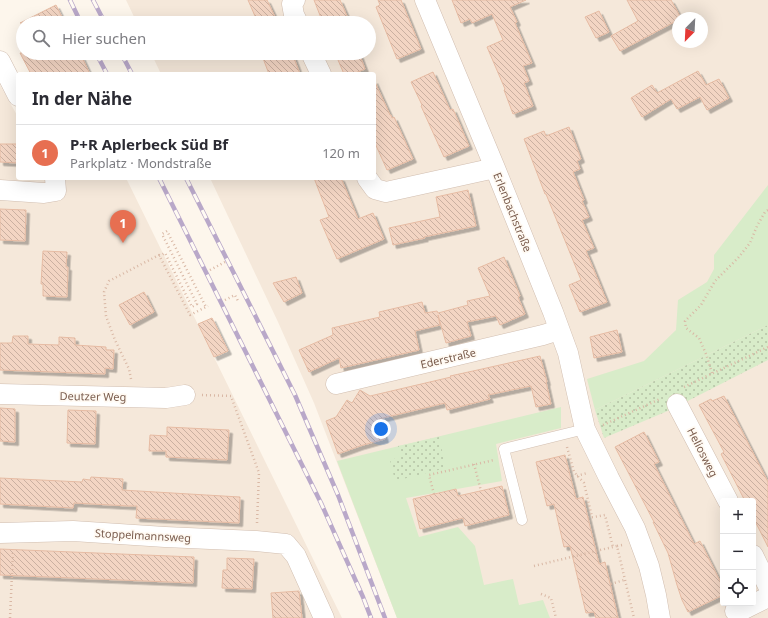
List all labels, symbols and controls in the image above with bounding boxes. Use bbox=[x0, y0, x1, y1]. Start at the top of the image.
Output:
north arrow bbox=[672, 12, 708, 48]
search box bbox=[16, 16, 376, 60]
icon: search bbox=[30, 27, 52, 49]
text: Hier suchen bbox=[62, 28, 146, 48]
text: In der Nähe bbox=[32, 87, 132, 110]
text: P+R Aplerbeck Süd Bf bbox=[70, 134, 228, 154]
text: 1 bbox=[41, 144, 49, 162]
text: 120 m bbox=[322, 144, 360, 162]
text: Parkplatz · Mondstraße bbox=[70, 154, 212, 172]
street label: Erlenbachstraße bbox=[490, 170, 536, 254]
pin: 1 bbox=[110, 210, 136, 243]
street label: Ederstraße bbox=[419, 344, 477, 372]
street label: Deutzer Weg bbox=[59, 388, 127, 404]
your location bbox=[371, 419, 391, 439]
street label: Heliosweg bbox=[684, 425, 722, 479]
map controls bbox=[720, 498, 756, 606]
button: + bbox=[720, 498, 756, 534]
street label: Stoppelmannsweg bbox=[95, 525, 191, 545]
button: − bbox=[720, 534, 756, 570]
button: locate bbox=[720, 570, 756, 606]

